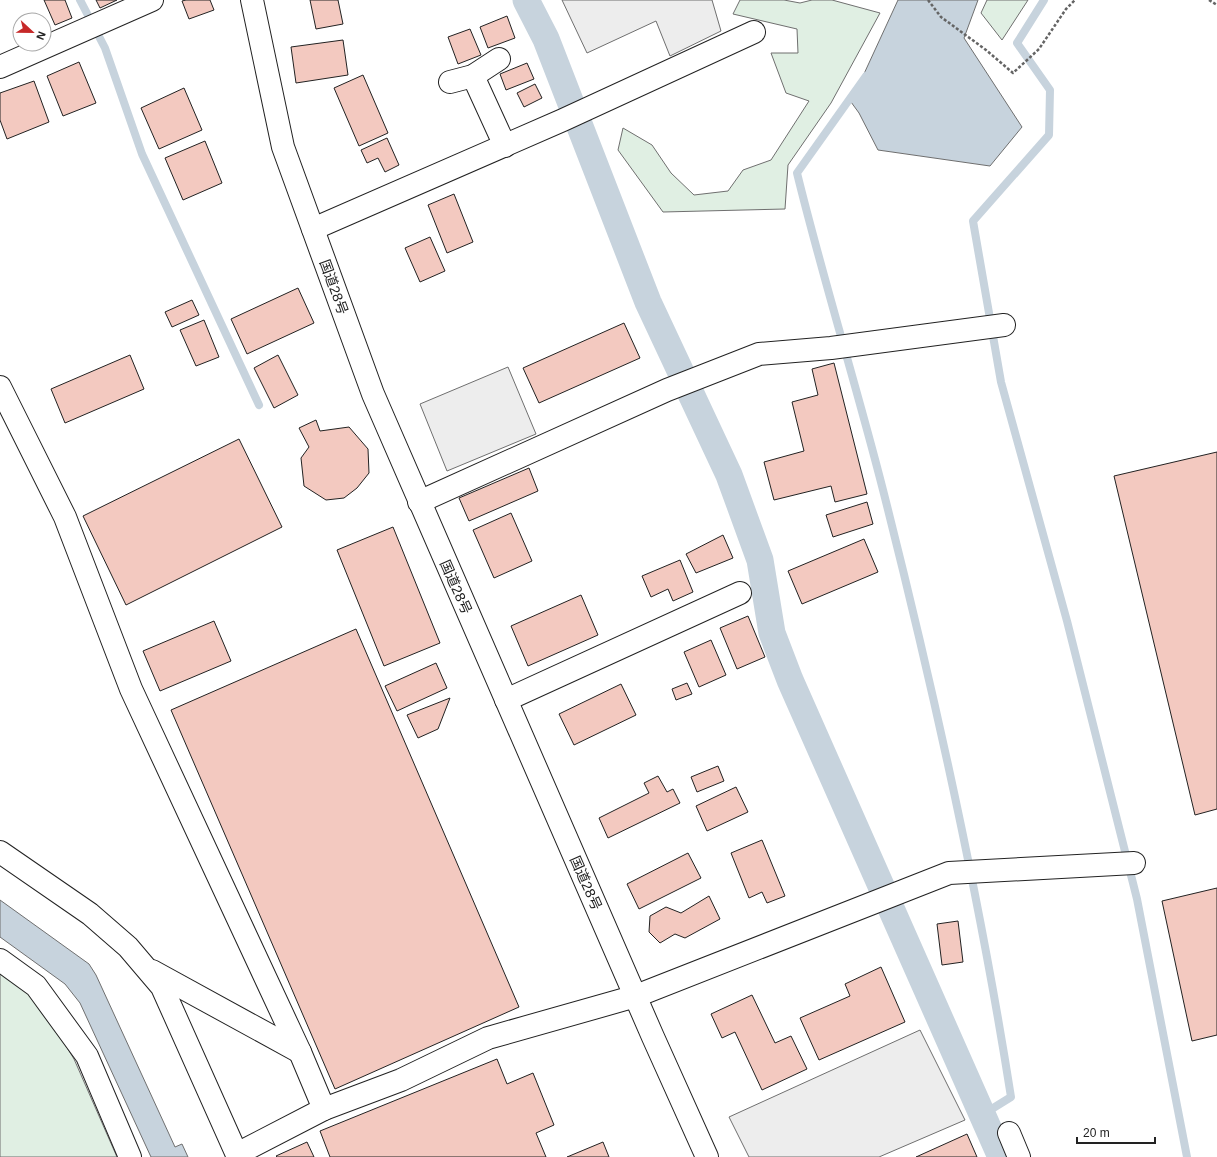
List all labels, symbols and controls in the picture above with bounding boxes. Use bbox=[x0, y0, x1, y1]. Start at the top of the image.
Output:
north arrow bbox=[12, 12, 52, 52]
text: N bbox=[34, 30, 48, 42]
street label: 国道28号 bbox=[317, 257, 351, 317]
street label: 国道28号 bbox=[437, 557, 475, 617]
street label: 国道28号 bbox=[567, 853, 605, 913]
scale bar bbox=[1077, 1119, 1155, 1145]
text: 20 m bbox=[1083, 1126, 1110, 1140]

